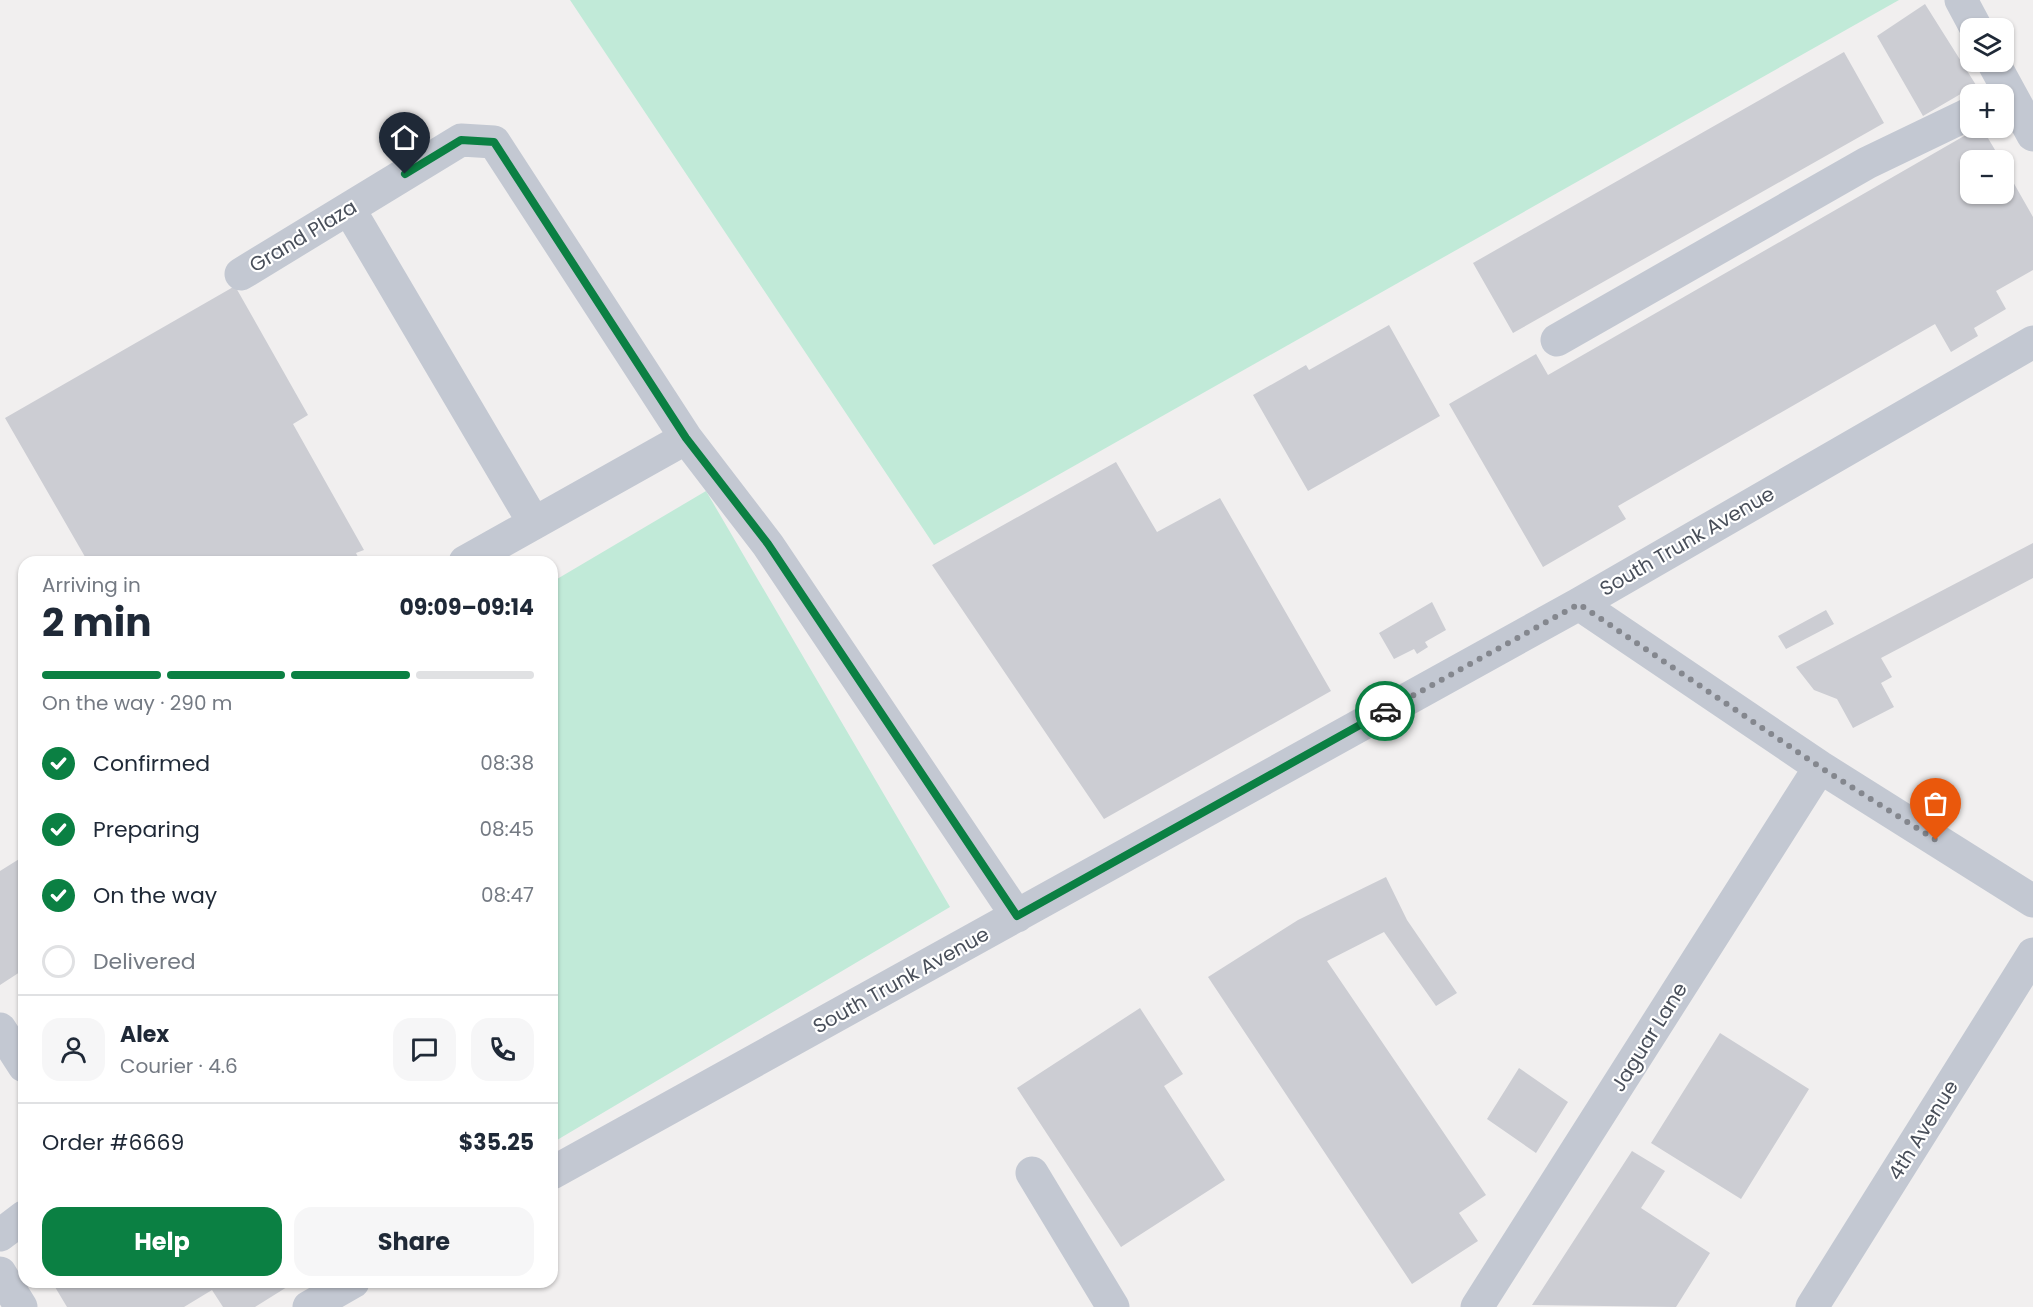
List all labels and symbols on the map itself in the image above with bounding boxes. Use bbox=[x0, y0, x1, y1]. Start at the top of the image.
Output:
pin bbox=[379, 112, 430, 174]
street label: Grand Plaza bbox=[244, 193, 362, 279]
street label: South Trunk Avenue bbox=[1595, 480, 1779, 602]
courier bbox=[1355, 681, 1415, 741]
pin bbox=[1910, 778, 1961, 840]
street label: South Trunk Avenue bbox=[808, 920, 994, 1040]
street label: Jaguar Lane bbox=[1604, 977, 1694, 1097]
street label: 4th Avenue bbox=[1881, 1075, 1965, 1185]

